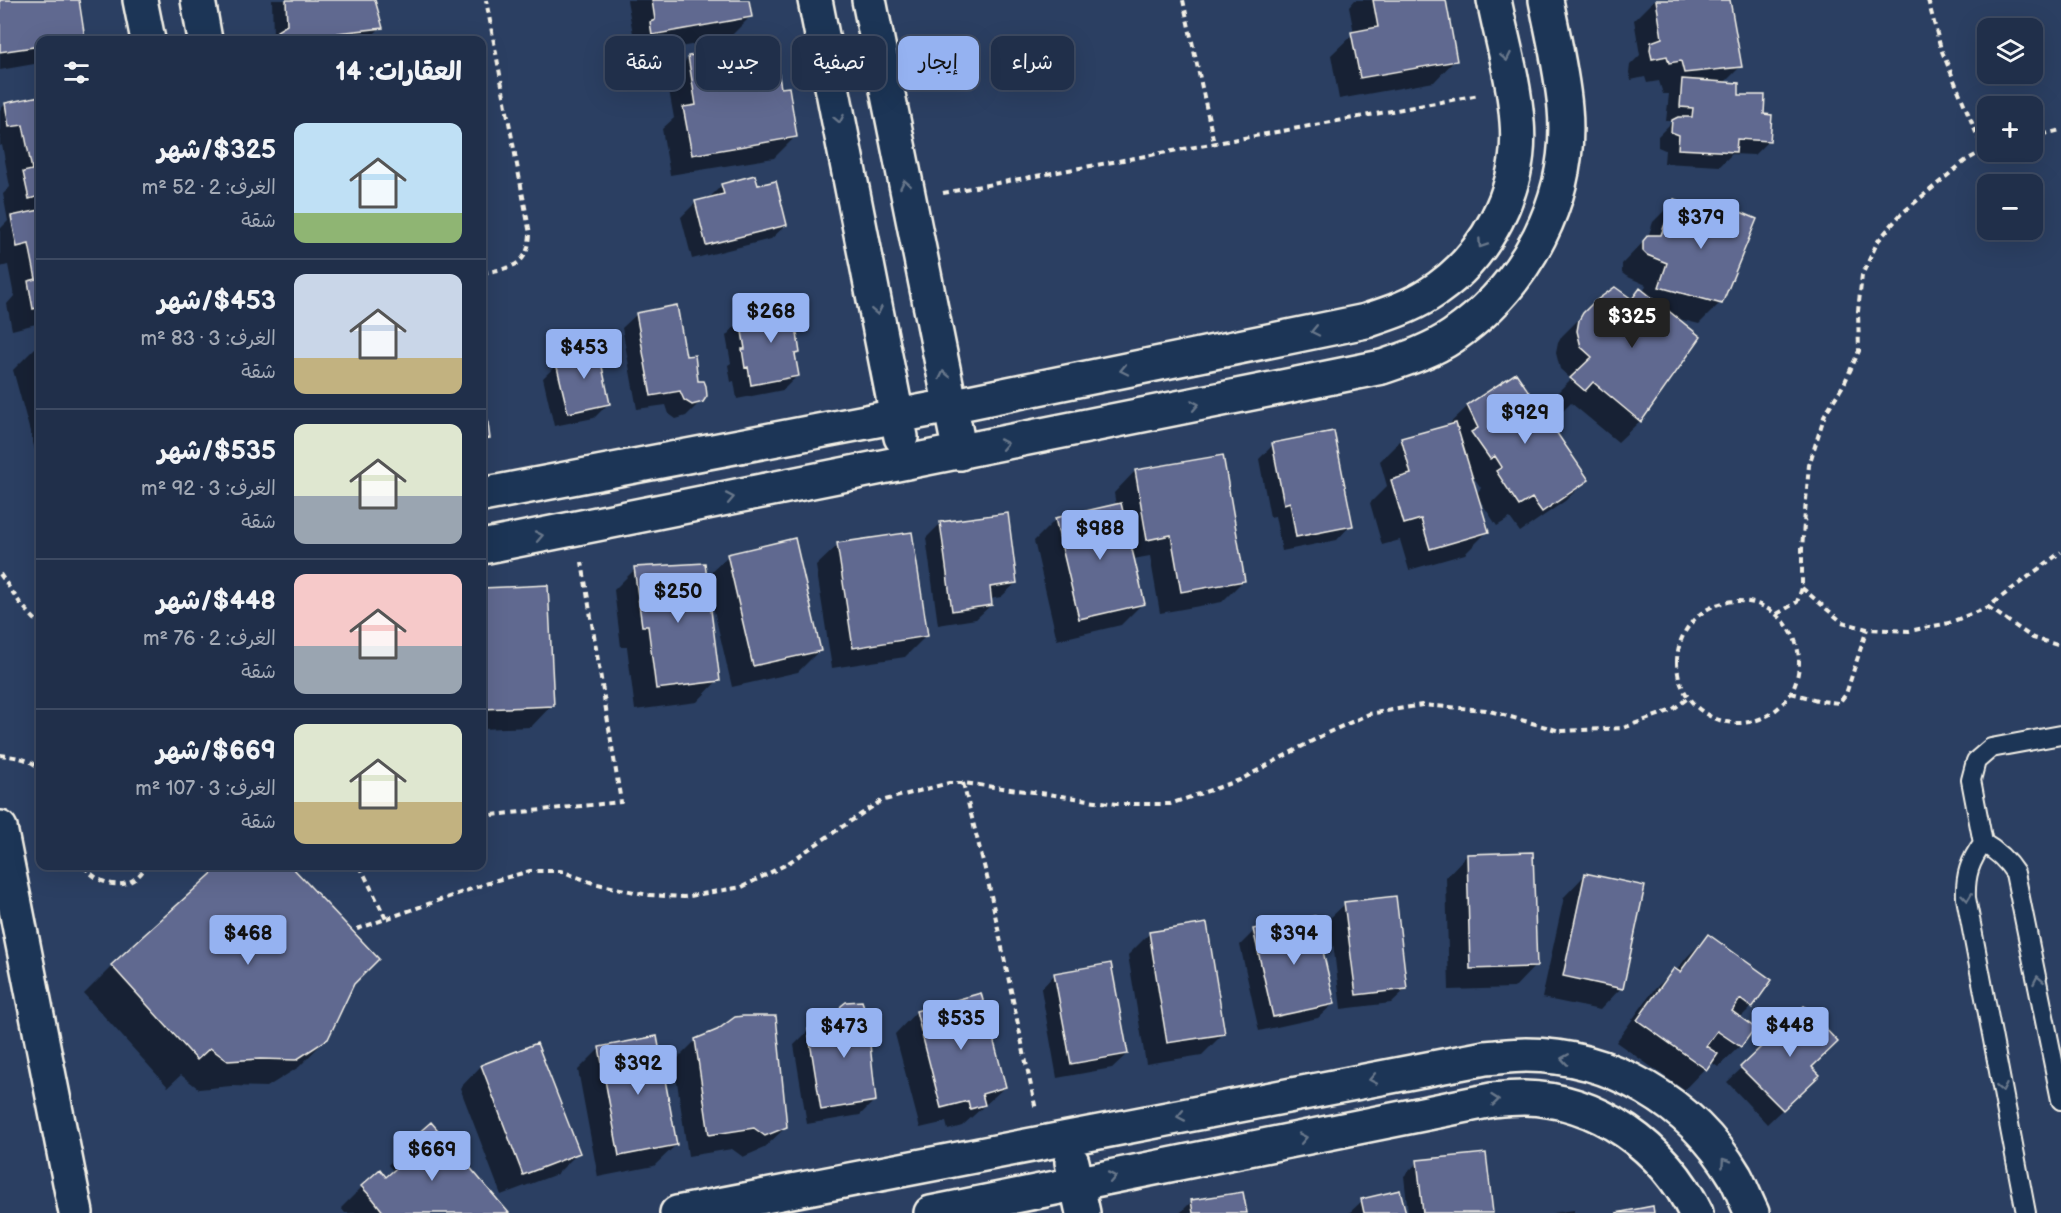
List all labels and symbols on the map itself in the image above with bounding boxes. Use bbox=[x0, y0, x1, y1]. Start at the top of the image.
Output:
one-way arrow bbox=[1499, 52, 1512, 62]
one-way arrow bbox=[832, 114, 845, 124]
one-way arrow bbox=[899, 179, 912, 189]
pin: $379 bbox=[1665, 199, 1737, 250]
one-way arrow bbox=[1478, 237, 1489, 248]
pin: $268 bbox=[735, 293, 807, 344]
pin: $325 bbox=[1596, 298, 1668, 349]
one-way arrow bbox=[870, 305, 883, 315]
one-way arrow bbox=[1310, 324, 1320, 337]
pin: $453 bbox=[548, 329, 620, 380]
one-way arrow bbox=[1119, 363, 1129, 376]
one-way arrow bbox=[938, 370, 951, 380]
pin: $929 bbox=[1489, 394, 1561, 445]
one-way arrow bbox=[1190, 399, 1200, 412]
one-way arrow bbox=[999, 438, 1009, 451]
one-way arrow bbox=[725, 492, 735, 505]
pin: $988 bbox=[1064, 510, 1136, 561]
one-way arrow bbox=[534, 530, 544, 543]
pin: $250 bbox=[642, 573, 714, 624]
one-way arrow bbox=[1960, 892, 1972, 901]
pin: $468 bbox=[212, 915, 284, 966]
pin: $394 bbox=[1258, 915, 1330, 966]
one-way arrow bbox=[2032, 976, 2045, 986]
pin: $535 bbox=[925, 1000, 997, 1051]
pin: $448 bbox=[1754, 1007, 1826, 1058]
pin: $473 bbox=[808, 1008, 880, 1059]
pin: $392 bbox=[602, 1045, 674, 1096]
one-way arrow bbox=[1561, 1054, 1570, 1066]
one-way arrow bbox=[1368, 1072, 1378, 1085]
one-way arrow bbox=[1995, 1083, 2008, 1093]
one-way arrow bbox=[1490, 1095, 1499, 1107]
one-way arrow bbox=[1177, 1109, 1187, 1122]
pin: $669 bbox=[396, 1131, 468, 1182]
one-way arrow bbox=[1298, 1132, 1308, 1145]
one-way arrow bbox=[1721, 1157, 1732, 1168]
one-way arrow bbox=[1107, 1171, 1117, 1184]

